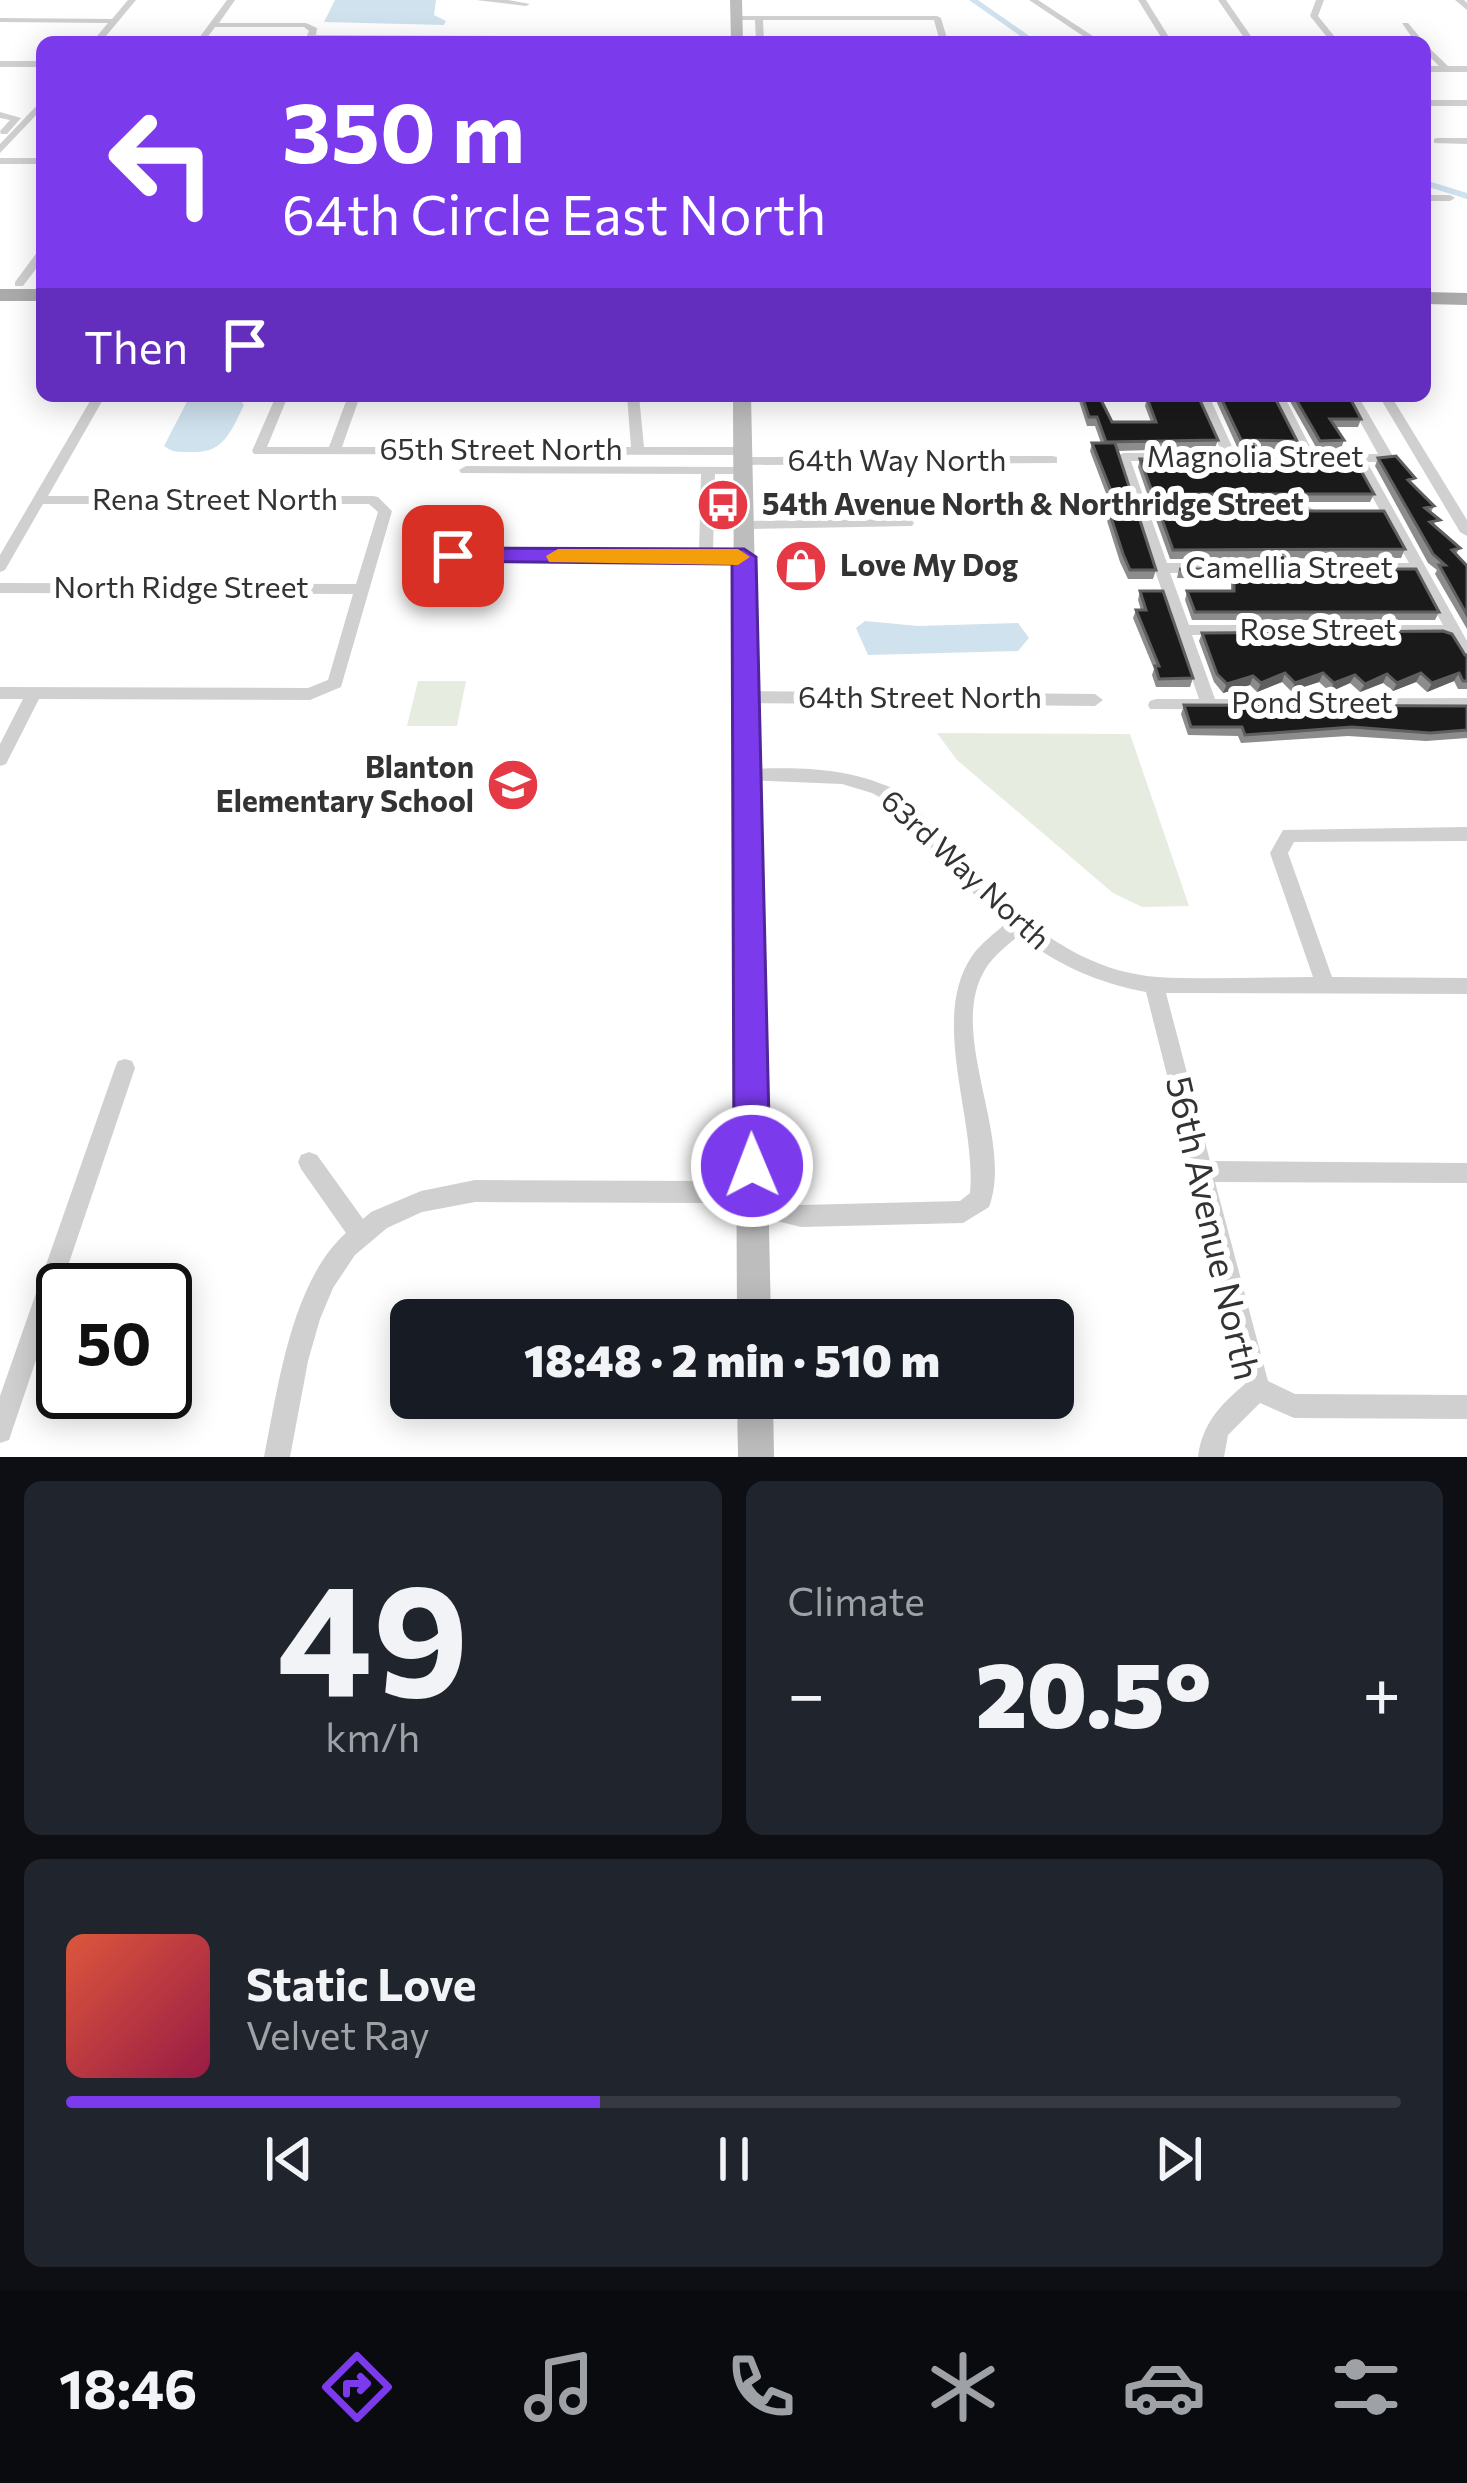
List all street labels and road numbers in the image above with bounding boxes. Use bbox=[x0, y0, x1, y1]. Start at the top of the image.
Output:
street label: 65th Street North bbox=[379, 429, 623, 466]
street label: Magnolia Street bbox=[1146, 436, 1364, 473]
street label: 64th Way North bbox=[787, 440, 1007, 477]
street label: Rena Street North bbox=[92, 479, 338, 516]
street label: Camellia Street bbox=[1185, 547, 1393, 584]
street label: North Ridge Street bbox=[53, 567, 309, 604]
street label: Rose Street bbox=[1240, 609, 1396, 646]
street label: 64th Street North bbox=[798, 677, 1042, 714]
street label: Pond Street bbox=[1231, 682, 1393, 719]
street label: 63rd Way North bbox=[875, 780, 1059, 956]
street label: 56th Avenue North bbox=[1159, 1072, 1271, 1384]

